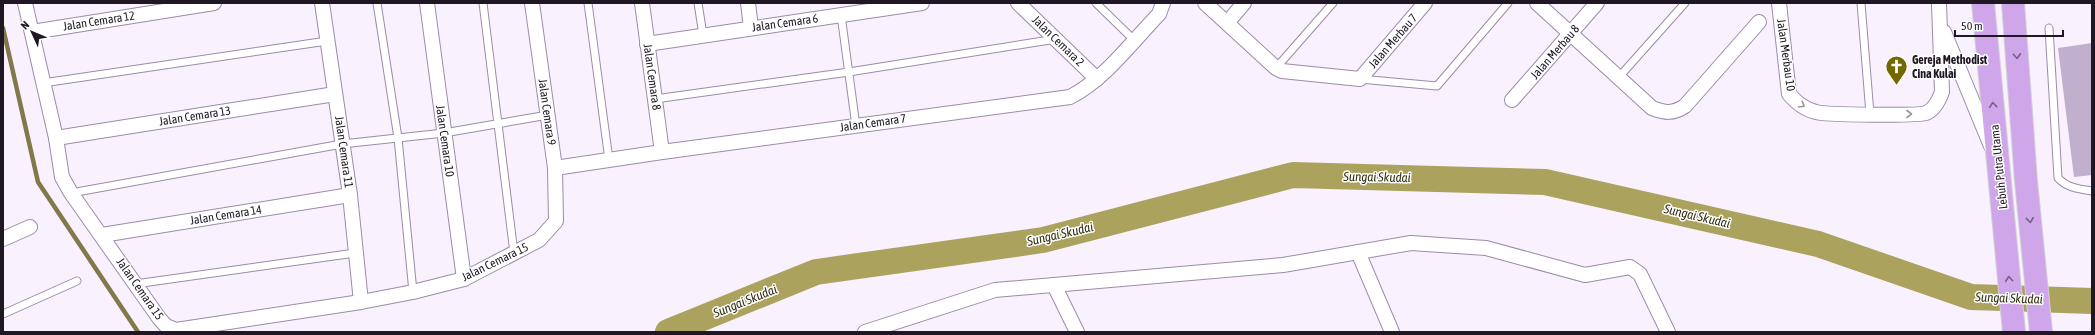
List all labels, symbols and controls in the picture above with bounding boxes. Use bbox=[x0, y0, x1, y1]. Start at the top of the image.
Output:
street label: Jalan Cemara 12 bbox=[62, 8, 136, 34]
street label: Jalan Cemara 6 bbox=[751, 11, 819, 35]
street label: Jalan Merbau 7 bbox=[1366, 11, 1421, 71]
north arrow bbox=[12, 12, 52, 52]
scale bar bbox=[1955, 12, 2063, 38]
street label: Jalan Cemara 2 bbox=[1029, 13, 1087, 69]
street label: Jalan Merbau 10 bbox=[1774, 18, 1798, 92]
text: N bbox=[18, 19, 31, 32]
text: 50 m bbox=[1961, 19, 1983, 33]
street label: Jalan Merbau 8 bbox=[1528, 22, 1583, 82]
street label: Jalan Cemara 8 bbox=[640, 43, 664, 111]
place label: Gereja Methodist Cina Kulai bbox=[1912, 53, 1988, 81]
one-way arrow bbox=[2013, 53, 2022, 59]
church icon: Gereja Methodist Cina Kulai bbox=[1883, 54, 1909, 87]
street label: Jalan Cemara 9 bbox=[535, 78, 559, 146]
one-way arrow bbox=[1798, 101, 1805, 108]
one-way arrow bbox=[1988, 102, 1997, 108]
street label: Jalan Cemara 13 bbox=[158, 103, 232, 129]
street label: Jalan Cemara 10 bbox=[433, 104, 457, 178]
one-way arrow bbox=[1906, 110, 1912, 118]
street label: Jalan Cemara 7 bbox=[839, 111, 907, 135]
street label: Jalan Cemara 11 bbox=[332, 115, 356, 189]
street label: Lebuh Putra Utama bbox=[1988, 124, 2010, 210]
water label: Sungai Skudai bbox=[1342, 169, 1411, 185]
water label: Sungai Skudai bbox=[1662, 201, 1732, 231]
street label: Jalan Cemara 14 bbox=[189, 202, 263, 228]
one-way arrow bbox=[2025, 217, 2034, 223]
water label: Sungai Skudai bbox=[1025, 219, 1095, 249]
street label: Jalan Cemara 15 bbox=[459, 240, 531, 284]
street label: Jalan Cemara 15 bbox=[113, 255, 167, 323]
one-way arrow bbox=[2005, 276, 2014, 282]
water label: Sungai Skudai bbox=[710, 281, 779, 321]
water label: Sungai Skudai bbox=[1974, 289, 2043, 307]

